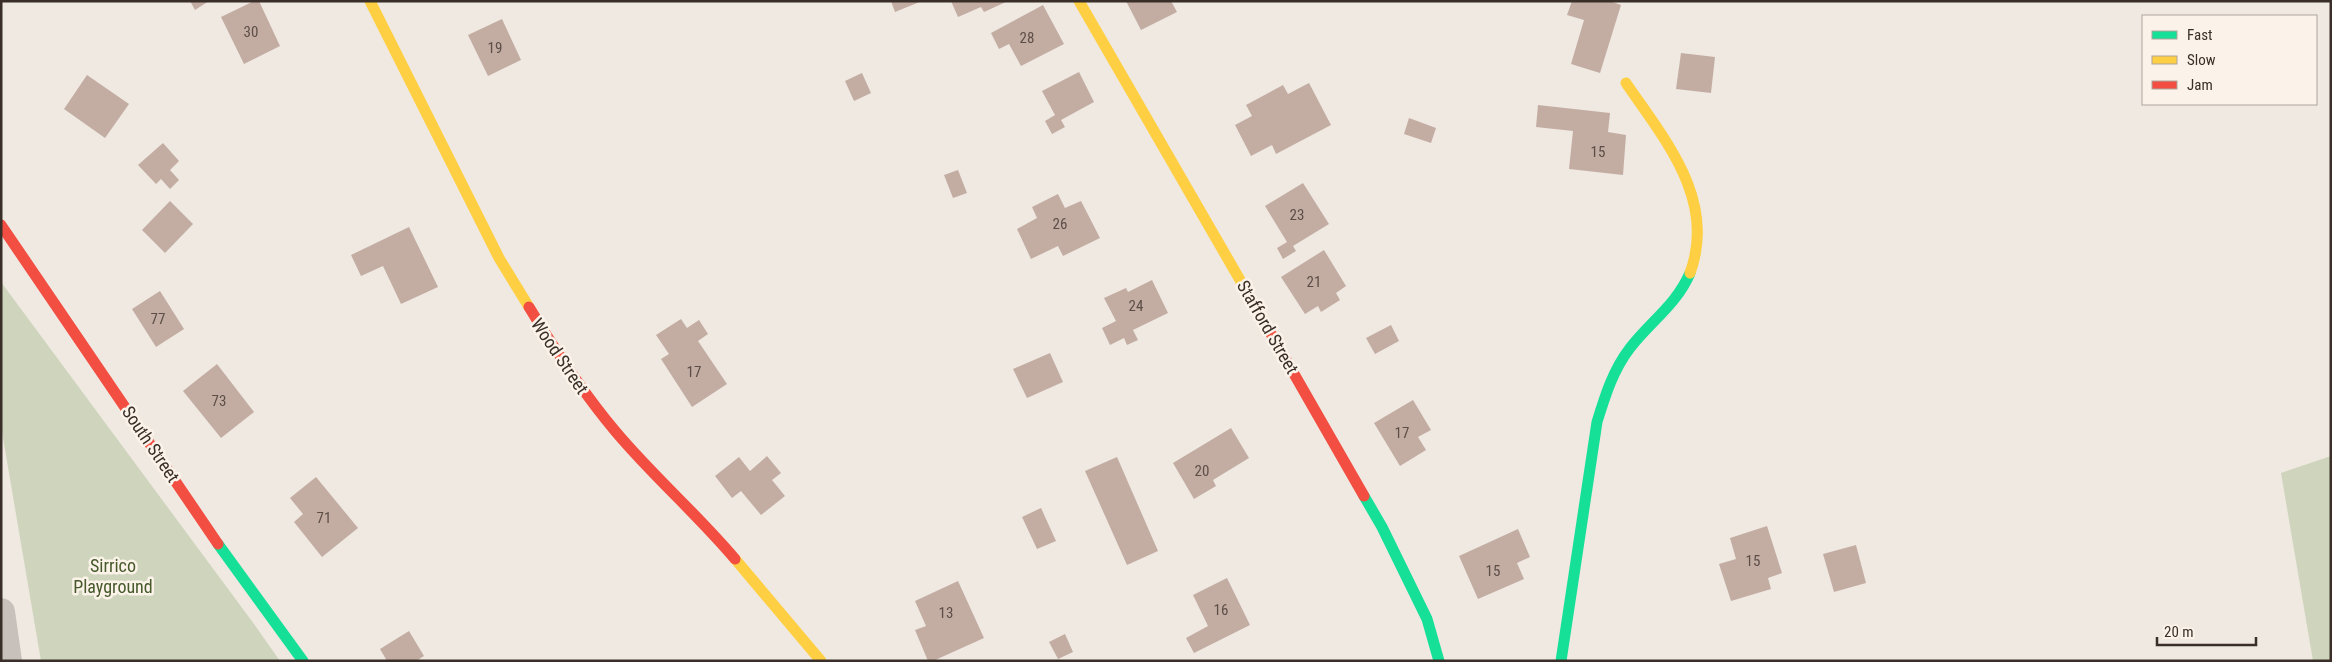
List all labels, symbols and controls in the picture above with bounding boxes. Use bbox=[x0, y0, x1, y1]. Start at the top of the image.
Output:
legend bbox=[2142, 15, 2317, 105]
house number: 30 bbox=[244, 23, 258, 41]
text: Fast bbox=[2187, 26, 2212, 44]
house number: 28 bbox=[1020, 29, 1034, 47]
house number: 19 bbox=[488, 39, 502, 57]
text: Slow bbox=[2187, 51, 2216, 69]
text: Jam bbox=[2187, 76, 2213, 94]
house number: 15 bbox=[1591, 143, 1605, 161]
house number: 23 bbox=[1290, 206, 1304, 224]
house number: 26 bbox=[1053, 215, 1067, 233]
house number: 21 bbox=[1307, 273, 1321, 291]
street label: Stafford Street bbox=[1233, 277, 1303, 377]
house number: 24 bbox=[1129, 297, 1143, 315]
house number: 77 bbox=[151, 310, 165, 328]
street label: Wood Street bbox=[527, 314, 593, 398]
house number: 17 bbox=[687, 363, 701, 381]
house number: 73 bbox=[212, 392, 226, 410]
street label: South Street bbox=[118, 402, 184, 486]
house number: 17 bbox=[1395, 424, 1409, 442]
house number: 20 bbox=[1195, 462, 1209, 480]
house number: 71 bbox=[317, 509, 331, 527]
house number: 15 bbox=[1746, 552, 1760, 570]
park label: Sirrico Playground bbox=[73, 555, 153, 597]
house number: 15 bbox=[1486, 562, 1500, 580]
house number: 16 bbox=[1214, 601, 1228, 619]
house number: 13 bbox=[939, 604, 953, 622]
scale bar bbox=[2157, 614, 2256, 646]
text: 20 m bbox=[2164, 623, 2194, 641]

